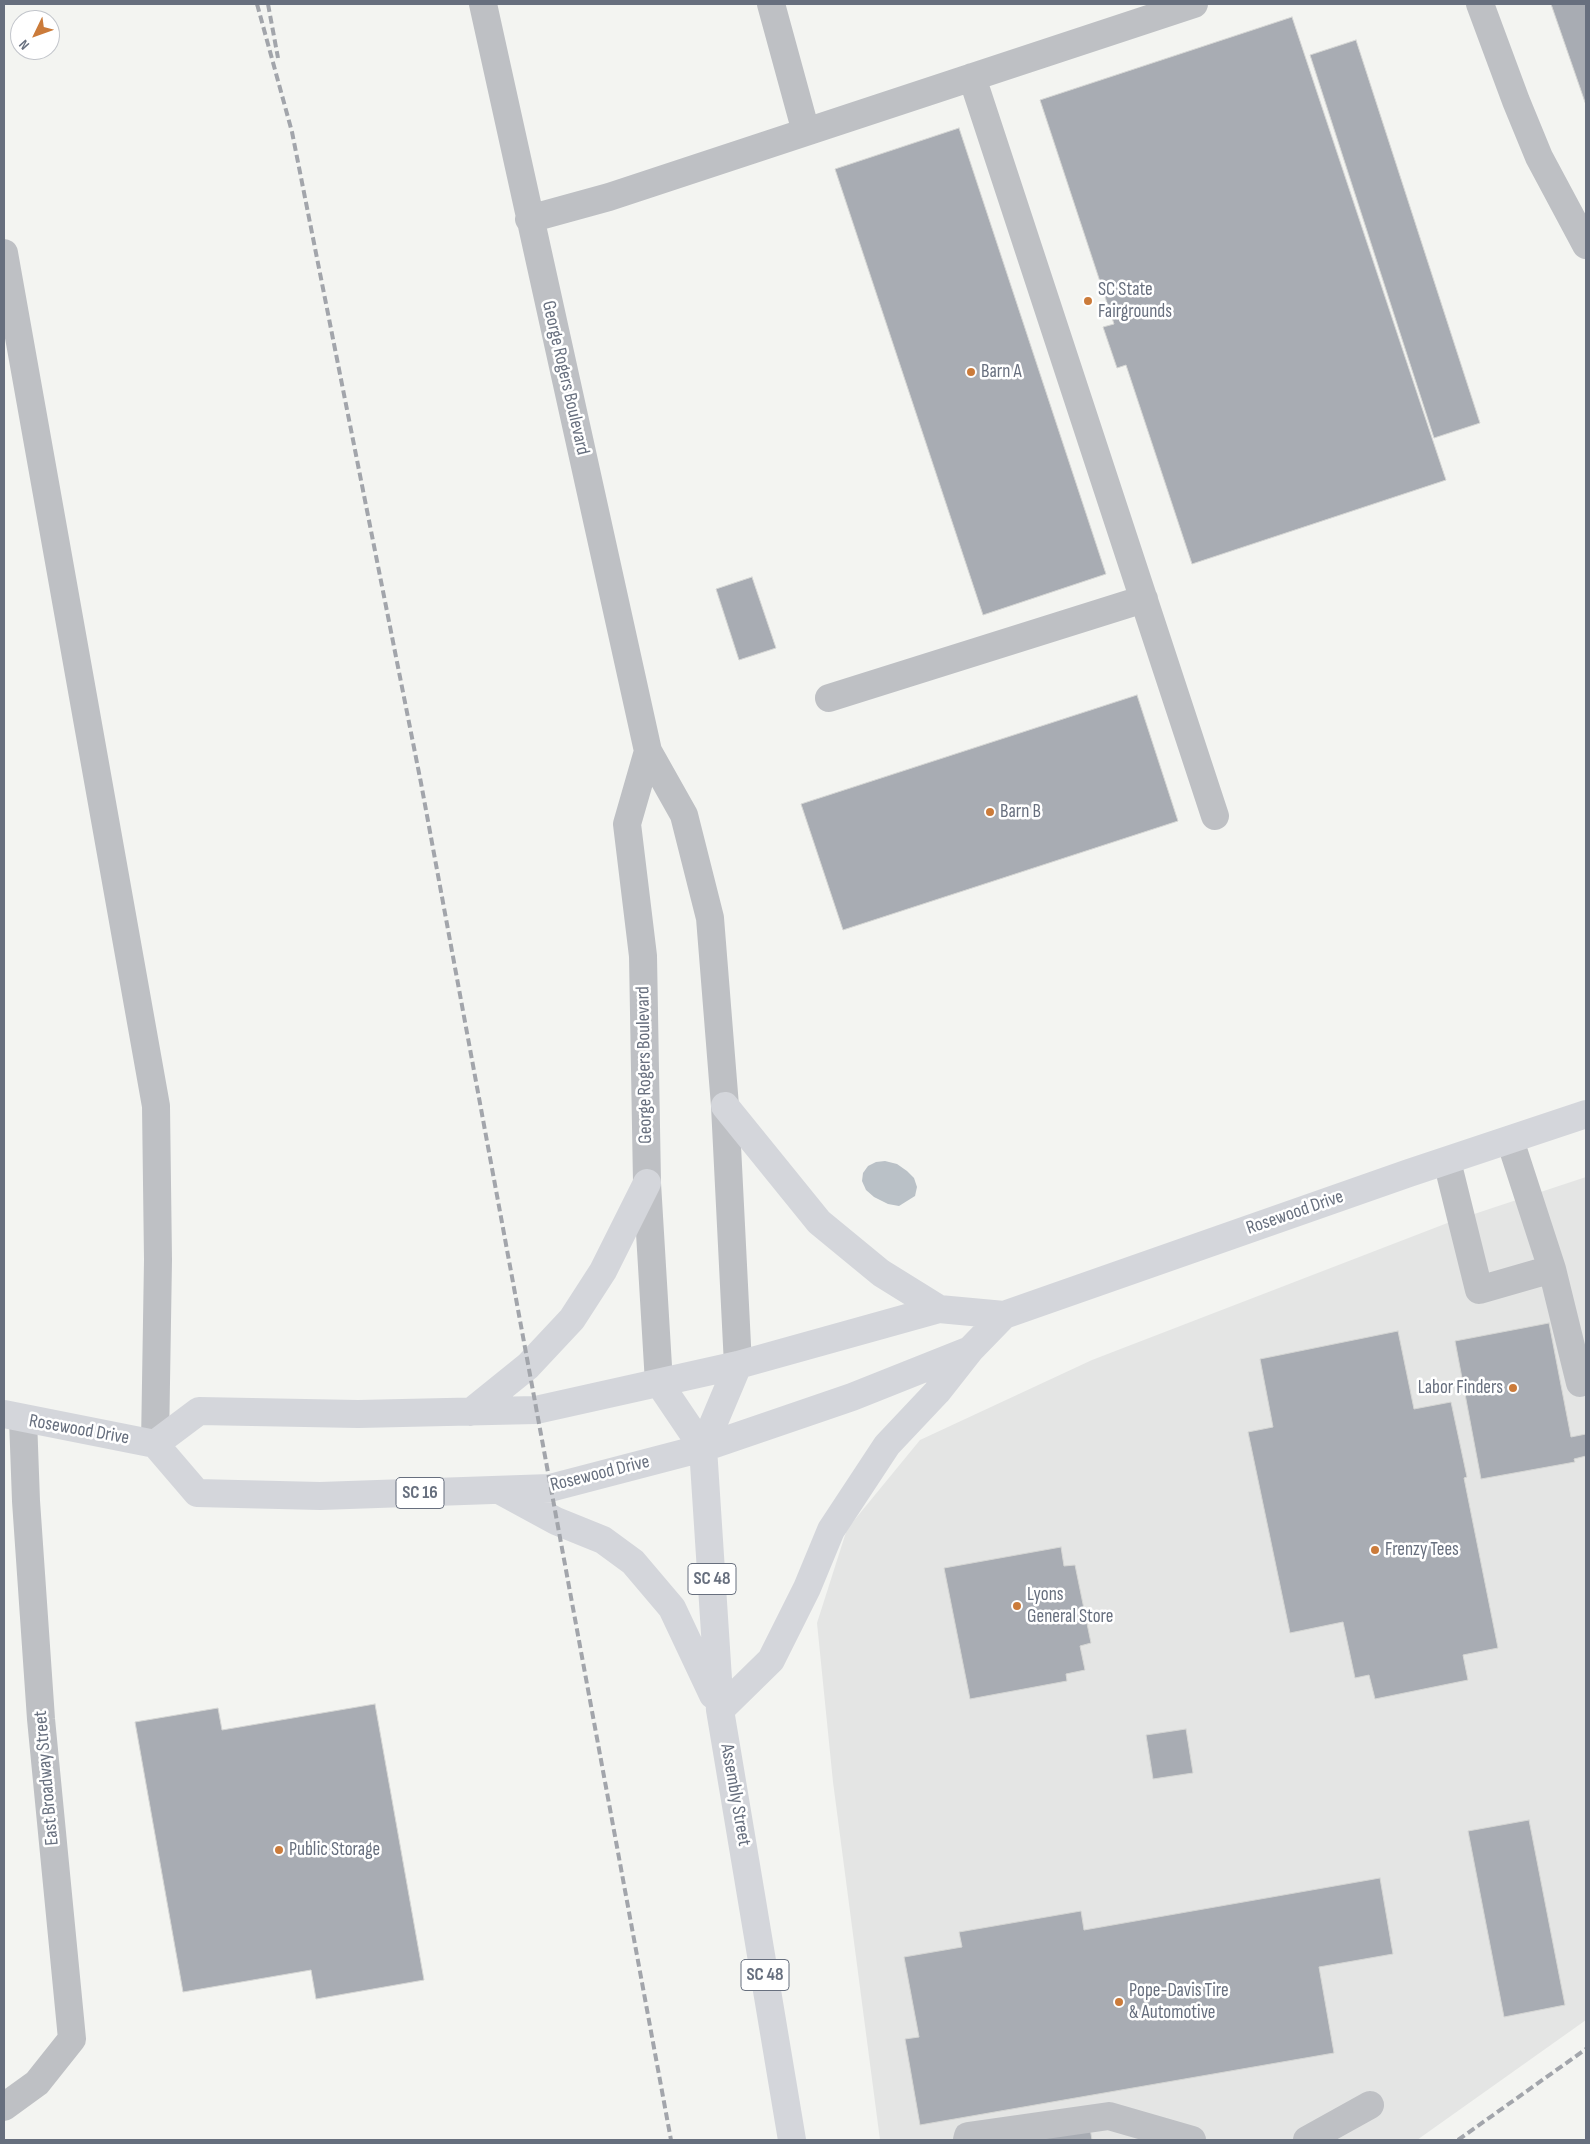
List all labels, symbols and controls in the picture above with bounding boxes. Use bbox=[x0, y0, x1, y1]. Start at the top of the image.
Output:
north arrow bbox=[10, 10, 60, 60]
text: N bbox=[15, 36, 33, 53]
place label: SC State Fairgrounds bbox=[1098, 279, 1172, 323]
marker: SC State Fairgrounds bbox=[1082, 295, 1094, 307]
street label: George Rogers Boulevard bbox=[536, 299, 594, 457]
place label: Barn A bbox=[981, 361, 1022, 383]
marker: Barn A bbox=[965, 366, 977, 378]
place label: Barn B bbox=[1000, 801, 1041, 823]
marker: Barn B bbox=[984, 806, 996, 818]
street label: George Rogers Boulevard bbox=[632, 986, 658, 1144]
street label: Rosewood Drive bbox=[1243, 1186, 1347, 1240]
place label: Labor Finders bbox=[1418, 1377, 1503, 1399]
marker: Labor Finders bbox=[1507, 1382, 1519, 1394]
street label: Rosewood Drive bbox=[27, 1410, 131, 1450]
street label: Rosewood Drive bbox=[548, 1451, 652, 1497]
road number: SC 16 bbox=[396, 1478, 444, 1509]
place label: Frenzy Tees bbox=[1385, 1539, 1459, 1561]
marker: Frenzy Tees bbox=[1369, 1544, 1381, 1556]
road number: SC 48 bbox=[688, 1564, 736, 1595]
place label: Lyons General Store bbox=[1027, 1584, 1113, 1628]
marker: Lyons General Store bbox=[1011, 1600, 1023, 1612]
street label: East Broadway Street bbox=[30, 1710, 64, 1846]
street label: Assembly Street bbox=[715, 1742, 755, 1848]
place label: Public Storage bbox=[289, 1839, 380, 1861]
marker: Public Storage bbox=[273, 1844, 285, 1856]
road number: SC 48 bbox=[741, 1960, 789, 1990]
place label: Pope-Davis Tire & Automotive bbox=[1129, 1980, 1229, 2024]
marker: Pope-Davis Tire & Automotive bbox=[1113, 1996, 1125, 2008]

